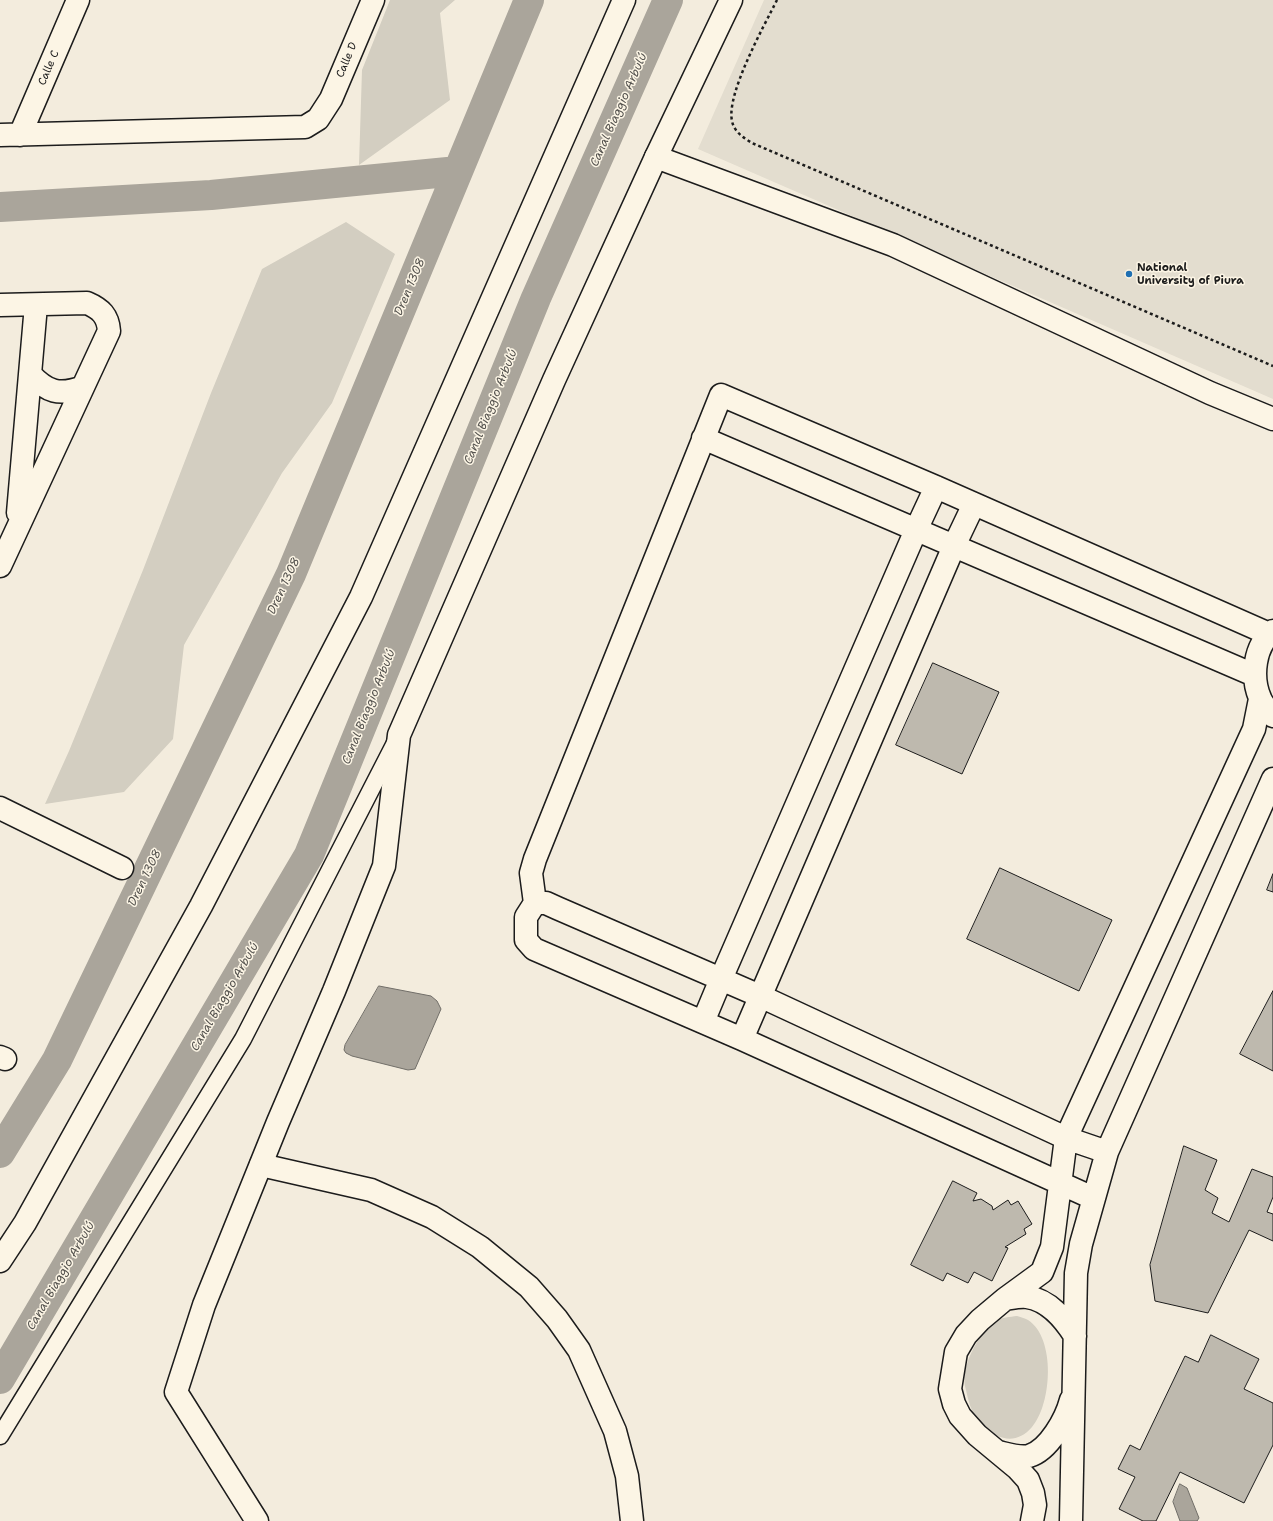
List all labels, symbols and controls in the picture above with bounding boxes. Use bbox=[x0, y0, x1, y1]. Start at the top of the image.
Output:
street label: Calle D bbox=[334, 40, 360, 80]
street label: Calle C bbox=[36, 49, 62, 87]
water label: Canal Biaggio Arbulú bbox=[587, 51, 651, 169]
water label: Dren 1308 bbox=[391, 256, 429, 318]
place label: National University of Piura bbox=[1137, 261, 1244, 287]
marker: National University of Piura bbox=[1124, 269, 1134, 279]
water label: Canal Biaggio Arbulú bbox=[461, 347, 521, 467]
water label: Dren 1308 bbox=[265, 555, 303, 617]
water label: Canal Biaggio Arbulú bbox=[339, 647, 399, 767]
water label: Dren 1308 bbox=[125, 848, 165, 908]
water label: Canal Biaggio Arbulú bbox=[188, 940, 262, 1054]
water label: Canal Biaggio Arbulú bbox=[24, 1219, 98, 1333]

